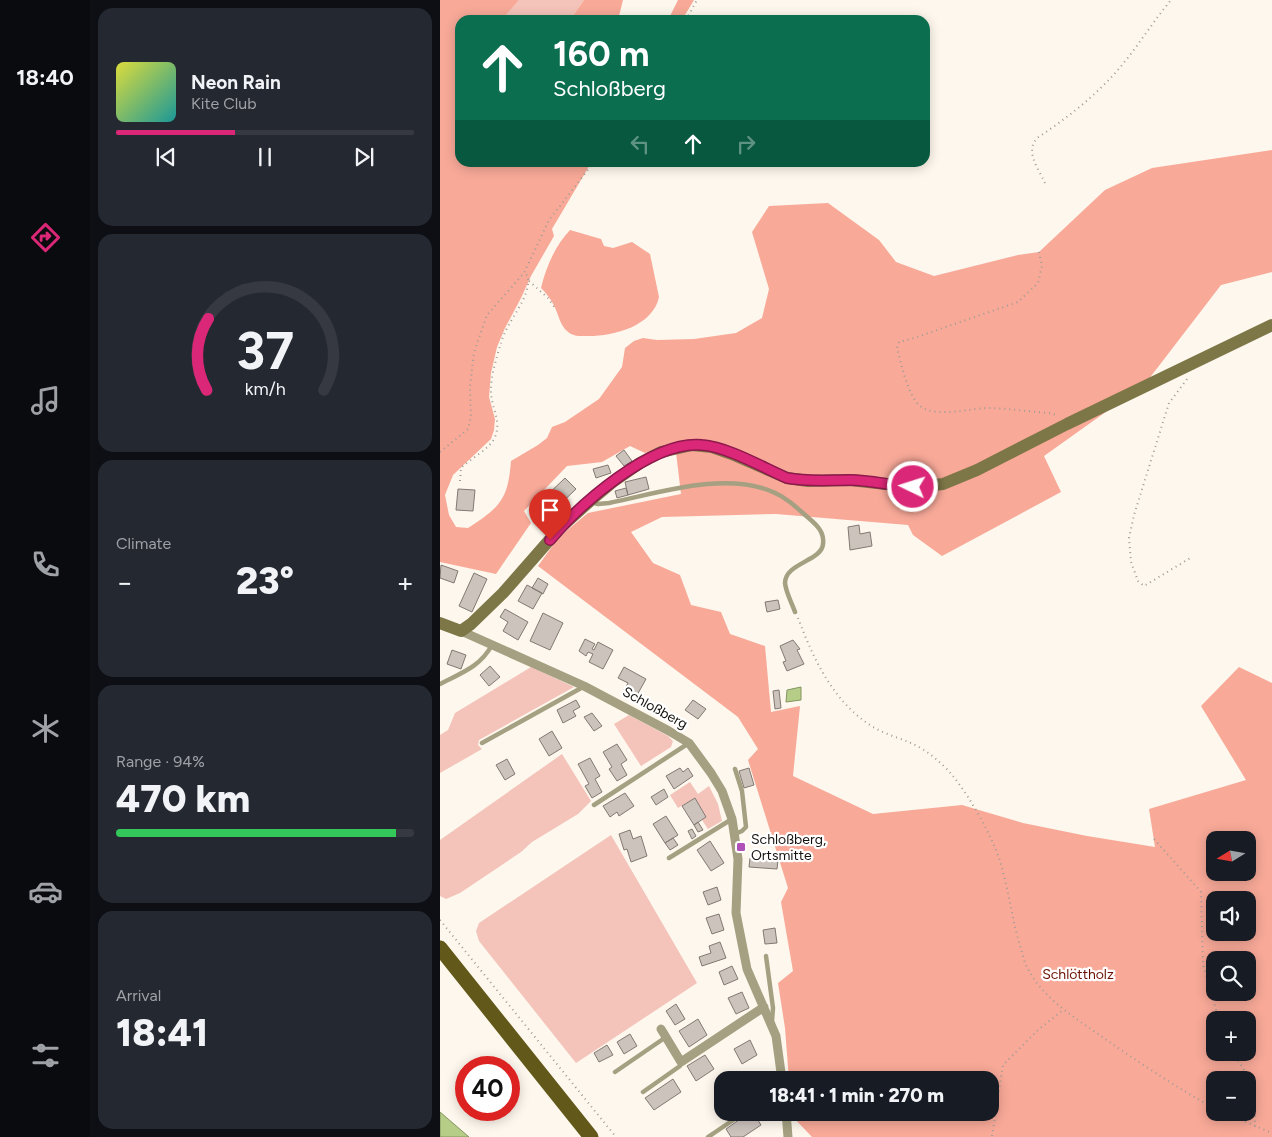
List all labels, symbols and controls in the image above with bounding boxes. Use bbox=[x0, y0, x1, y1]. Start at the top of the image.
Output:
text: 160 m bbox=[553, 33, 650, 75]
icon: ahead bbox=[470, 35, 535, 100]
text: 18:40 bbox=[16, 64, 74, 91]
text: Neon Rain bbox=[191, 71, 281, 94]
text: Schloßberg bbox=[553, 75, 666, 102]
text: Kite Club bbox=[191, 94, 257, 113]
icon: left bbox=[626, 130, 654, 158]
icon: ahead bbox=[679, 130, 707, 158]
icon: right bbox=[732, 130, 760, 158]
icon: previous bbox=[152, 143, 180, 171]
icon: pause bbox=[251, 143, 279, 171]
icon: next bbox=[350, 143, 378, 171]
icon: directions bbox=[28, 220, 63, 255]
text: 37 bbox=[236, 320, 294, 382]
text: km/h bbox=[245, 378, 285, 399]
icon: music bbox=[28, 383, 63, 418]
position arrow bbox=[886, 460, 938, 512]
pin bbox=[529, 489, 571, 540]
icon: arrive bbox=[536, 496, 564, 524]
text: Climate bbox=[116, 534, 171, 553]
icon: phone bbox=[28, 547, 63, 582]
text: 23° bbox=[236, 558, 294, 604]
text: − bbox=[116, 565, 133, 599]
text: + bbox=[397, 565, 414, 599]
street label: Schloßberg bbox=[619, 683, 691, 733]
icon: climate bbox=[28, 711, 63, 746]
text: Range · 94% bbox=[116, 752, 205, 771]
text: 470 km bbox=[116, 776, 250, 822]
place label: Schloßberg, Ortsmitte bbox=[751, 831, 826, 864]
north arrow bbox=[1206, 831, 1256, 881]
map controls bbox=[1206, 831, 1256, 1121]
marker: Schloßberg, Ortsmitte bbox=[735, 841, 747, 853]
icon: car bbox=[28, 874, 63, 909]
button: sound bbox=[1206, 891, 1256, 941]
button: search bbox=[1206, 951, 1256, 1001]
park label: Schlöttholz bbox=[1042, 966, 1114, 983]
text: Arrival bbox=[116, 986, 161, 1005]
text: 18:41 bbox=[116, 1010, 208, 1056]
button: + bbox=[1206, 1011, 1256, 1061]
icon: filters bbox=[28, 1038, 63, 1073]
speed limit sign: 40 bbox=[455, 1056, 520, 1121]
button: − bbox=[1206, 1071, 1256, 1121]
text: 18:41 · 1 min · 270 m bbox=[769, 1084, 944, 1107]

